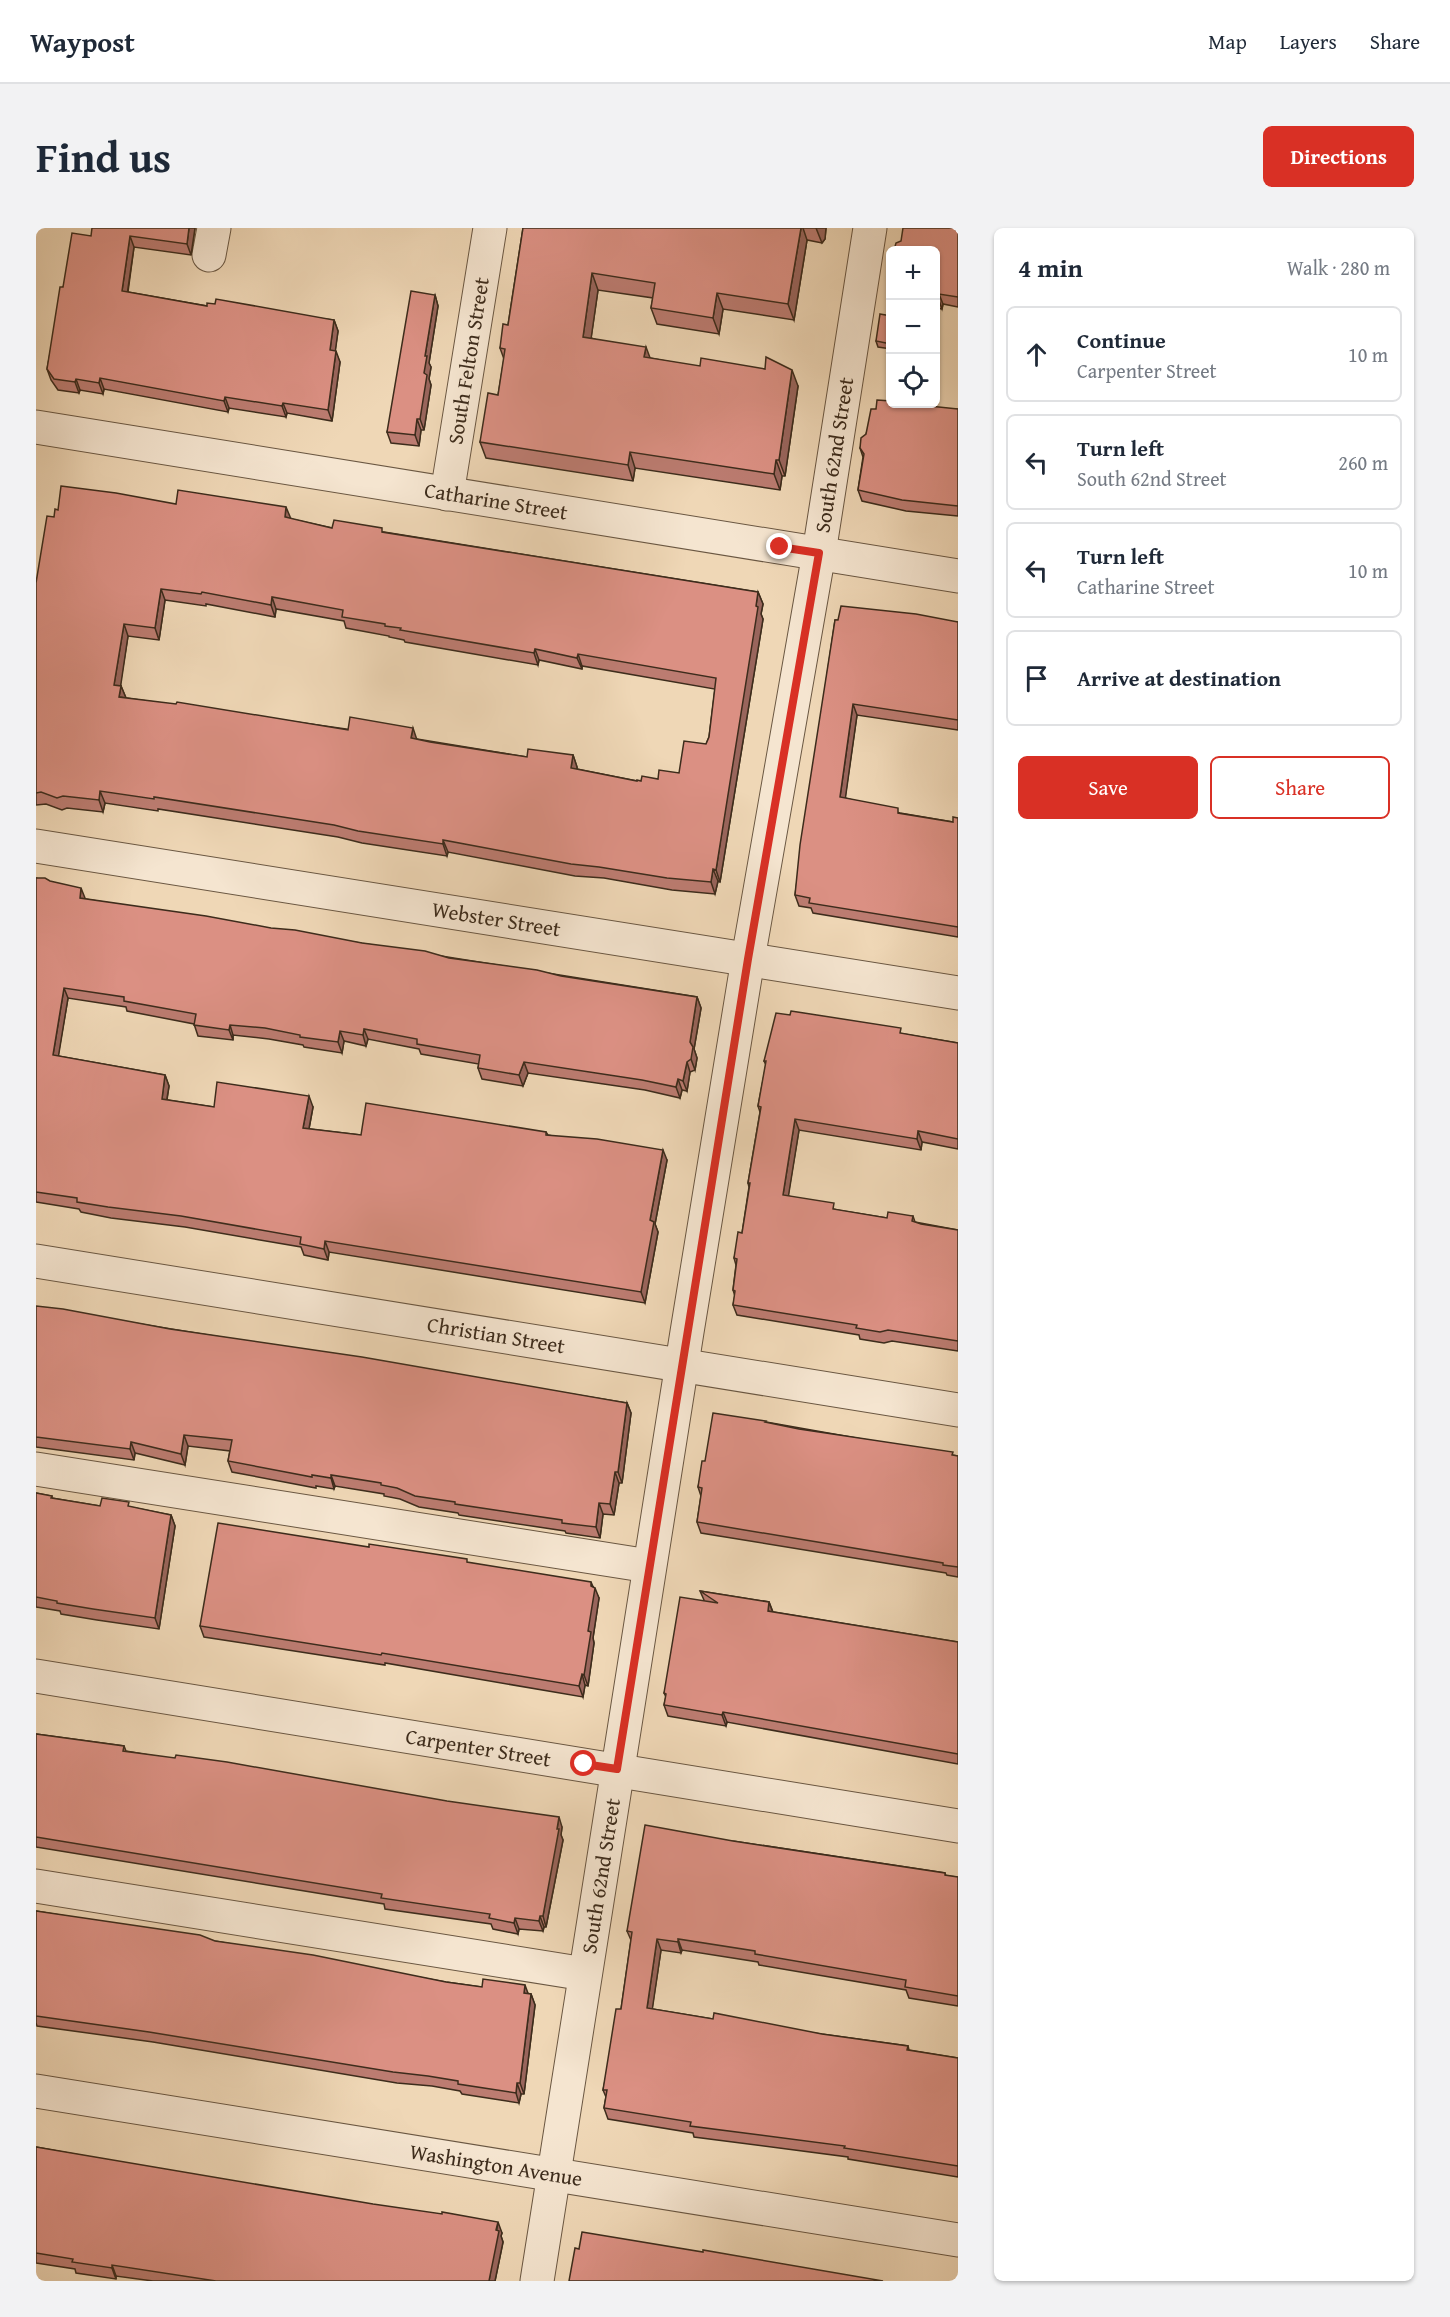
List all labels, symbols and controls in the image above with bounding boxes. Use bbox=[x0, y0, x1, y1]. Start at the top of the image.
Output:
text: Waypost bbox=[30, 21, 135, 62]
text: Map bbox=[1208, 26, 1247, 57]
text: Layers bbox=[1280, 26, 1337, 57]
text: Share bbox=[1370, 26, 1420, 57]
text: Find us bbox=[36, 126, 171, 187]
button: Directions bbox=[1263, 126, 1414, 187]
map controls bbox=[886, 246, 940, 408]
button: + bbox=[886, 246, 940, 300]
text: 4 min bbox=[1018, 248, 1083, 287]
text: Walk · 280 m bbox=[1287, 253, 1390, 282]
street label: South Felton Street bbox=[439, 274, 497, 447]
button: − bbox=[886, 300, 940, 354]
text: Continue bbox=[1077, 324, 1166, 356]
icon: ahead bbox=[1020, 338, 1053, 371]
text: 10 m bbox=[1348, 340, 1388, 369]
button: locate bbox=[886, 354, 940, 408]
text: Carpenter Street bbox=[1077, 356, 1217, 385]
street label: South 62nd Street bbox=[806, 374, 861, 535]
text: Turn left bbox=[1077, 432, 1164, 464]
icon: left bbox=[1020, 446, 1053, 479]
text: 260 m bbox=[1338, 448, 1388, 477]
text: South 62nd Street bbox=[1077, 464, 1227, 493]
street label: Catharine Street bbox=[422, 474, 570, 528]
route end bbox=[766, 533, 792, 559]
text: Turn left bbox=[1077, 540, 1164, 572]
icon: left bbox=[1020, 554, 1053, 587]
text: 10 m bbox=[1348, 556, 1388, 585]
text: Catharine Street bbox=[1077, 572, 1215, 601]
icon: arrive bbox=[1020, 662, 1053, 695]
text: Arrive at destination bbox=[1077, 662, 1281, 694]
button: Save bbox=[1018, 756, 1198, 819]
button: Share bbox=[1210, 756, 1390, 819]
street label: Webster Street bbox=[430, 893, 563, 944]
street label: Christian Street bbox=[425, 1308, 568, 1361]
street label: Carpenter Street bbox=[403, 1720, 554, 1775]
route start bbox=[570, 1750, 596, 1776]
street label: South 62nd Street bbox=[573, 1795, 628, 1956]
street label: Washington Avenue bbox=[408, 2136, 585, 2194]

